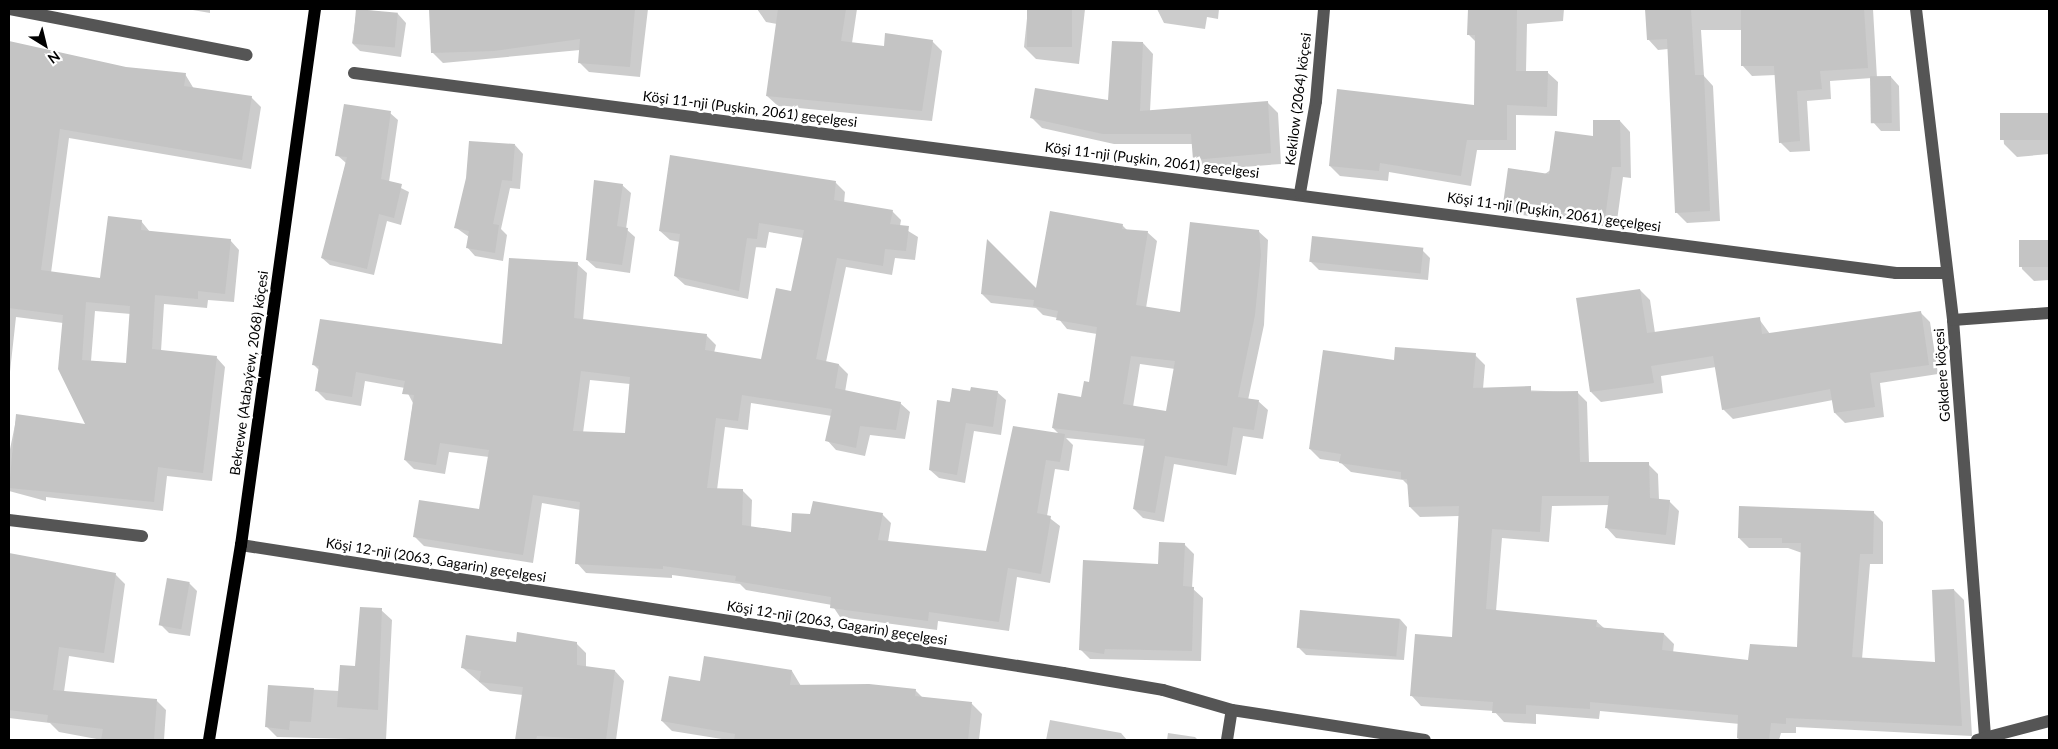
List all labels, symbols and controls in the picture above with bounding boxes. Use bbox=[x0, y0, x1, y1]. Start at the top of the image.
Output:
north arrow bbox=[20, 20, 70, 70]
street label: Kekilow (2064) köçesi bbox=[1282, 32, 1314, 166]
text: N bbox=[45, 47, 63, 68]
street label: Köşi 11-nji (Puşkin, 2061) geçelgesi bbox=[642, 88, 858, 130]
street label: Köşi 11-nji (Puşkin, 2061) geçelgesi bbox=[1044, 139, 1260, 181]
street label: Köşi 11-nji (Puşkin, 2061) geçelgesi bbox=[1446, 189, 1662, 235]
street label: Bekrewe (Atabaýew, 2068) köçesi bbox=[226, 270, 272, 476]
street label: Gökdere köçesi bbox=[1930, 328, 1954, 422]
street label: Köşi 12-nji (2063, Gagarin) geçelgesi bbox=[325, 534, 547, 586]
street label: Köşi 12-nji (2063, Gagarin) geçelgesi bbox=[726, 597, 948, 649]

